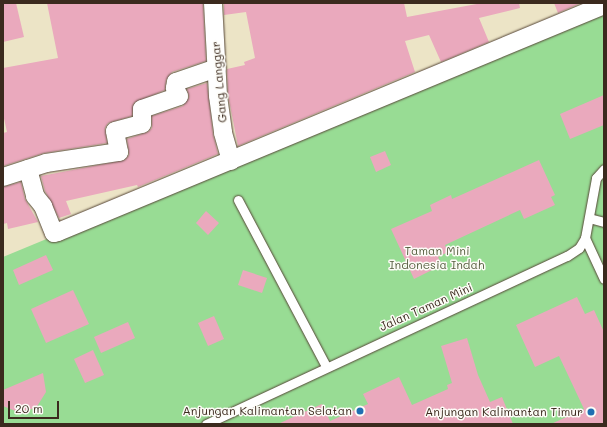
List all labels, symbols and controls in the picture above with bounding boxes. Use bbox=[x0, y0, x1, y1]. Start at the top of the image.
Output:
street label: Gang Langgar bbox=[208, 41, 230, 123]
park label: Taman Mini Indonesia Indah bbox=[389, 244, 485, 272]
street label: Jalan Taman Mini bbox=[377, 280, 475, 334]
scale bar bbox=[10, 393, 61, 419]
text: 20 m bbox=[15, 400, 43, 416]
place label: Anjungan Kalimantan Selatan bbox=[182, 404, 352, 418]
place label: Anjungan Kalimantan Timur bbox=[425, 405, 583, 419]
marker: Anjungan Kalimantan Selatan bbox=[355, 406, 365, 416]
marker: Anjungan Kalimantan Timur bbox=[586, 407, 596, 417]

